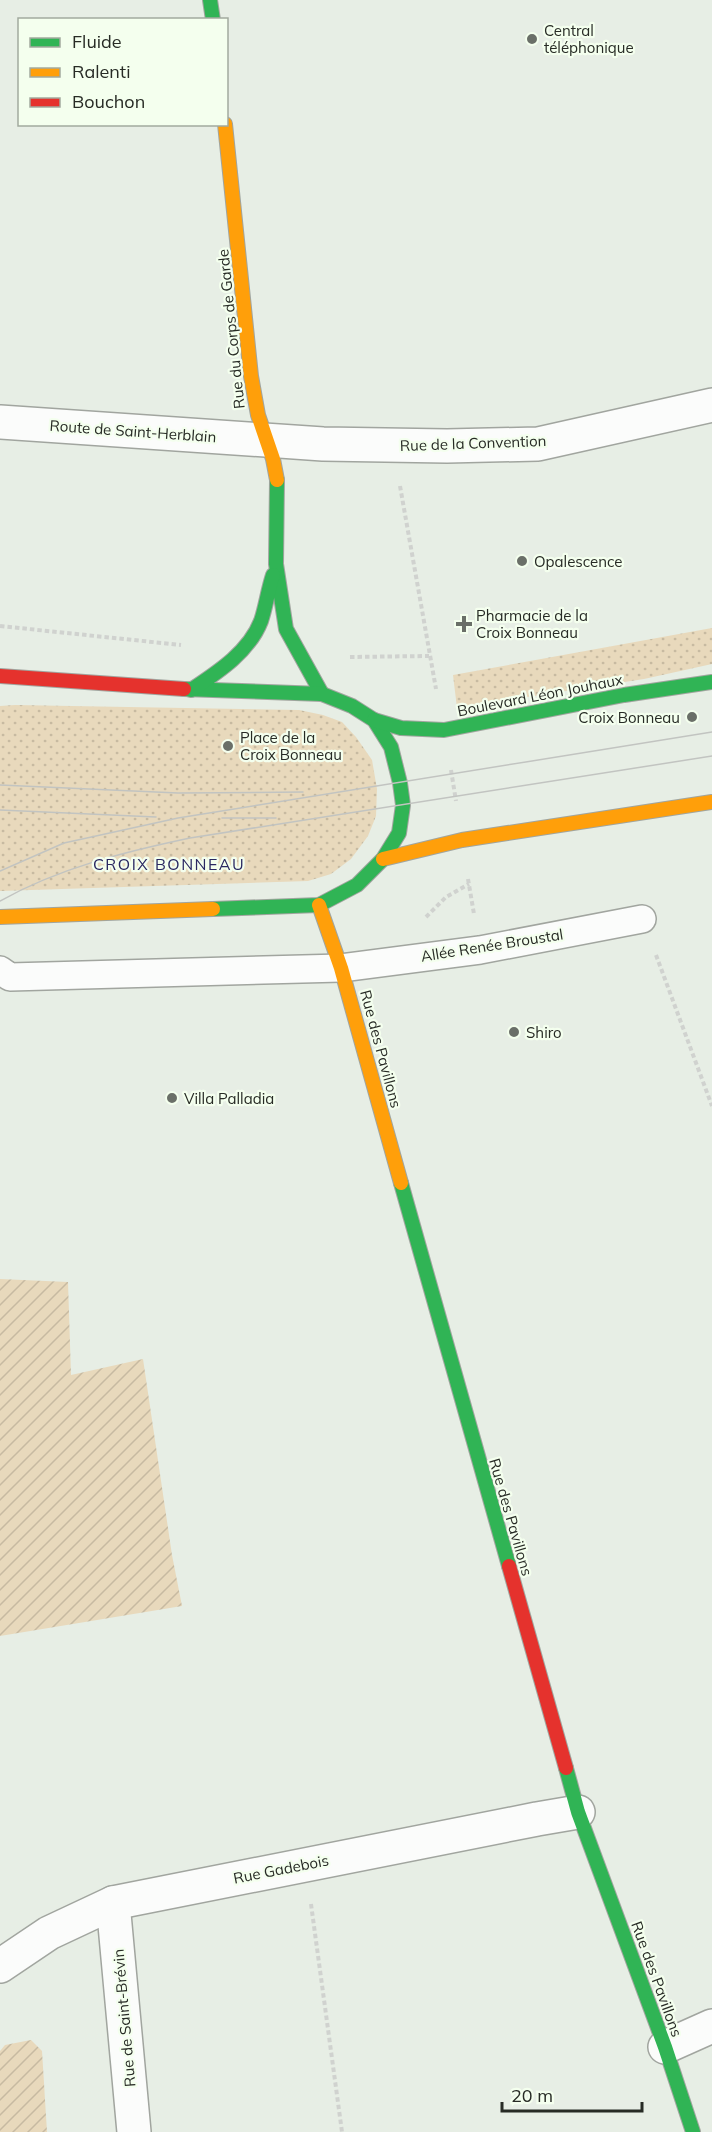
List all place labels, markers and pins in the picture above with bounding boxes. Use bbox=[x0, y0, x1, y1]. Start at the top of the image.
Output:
place label: Central téléphonique bbox=[544, 21, 634, 57]
marker: Central téléphonique bbox=[525, 32, 539, 46]
place label: Opalescence bbox=[534, 552, 622, 571]
marker: Opalescence bbox=[515, 554, 529, 568]
place label: Pharmacie de la Croix Bonneau bbox=[476, 606, 588, 642]
marker: Pharmacie de la Croix Bonneau bbox=[457, 617, 471, 631]
place label: Croix Bonneau bbox=[578, 708, 680, 727]
marker: Croix Bonneau bbox=[685, 710, 699, 724]
place label: Place de la Croix Bonneau bbox=[240, 728, 342, 764]
marker: Place de la Croix Bonneau bbox=[221, 739, 235, 753]
place label: Shiro bbox=[526, 1023, 562, 1042]
marker: Shiro bbox=[507, 1025, 521, 1039]
place label: Villa Palladia bbox=[184, 1089, 274, 1108]
marker: Villa Palladia bbox=[165, 1091, 179, 1105]

